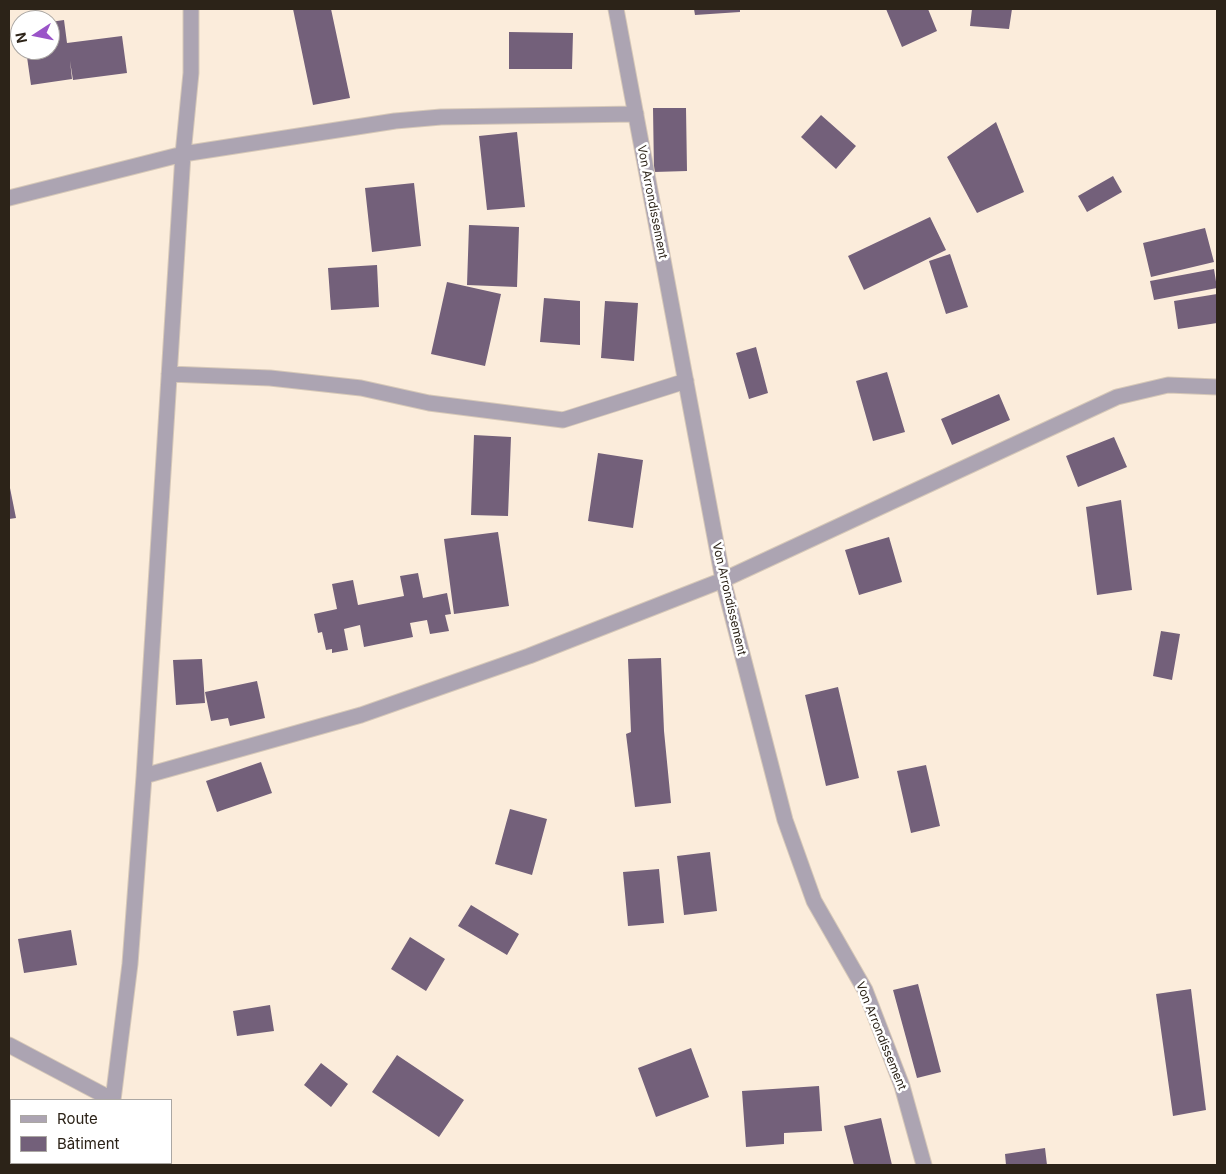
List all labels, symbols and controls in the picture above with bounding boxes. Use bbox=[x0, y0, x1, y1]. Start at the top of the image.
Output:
north arrow bbox=[10, 10, 60, 60]
text: N bbox=[11, 31, 30, 45]
street label: Von Arrondissement bbox=[634, 144, 670, 260]
street label: Von Arrondissement bbox=[709, 541, 749, 657]
street label: Von Arrondissement bbox=[853, 980, 909, 1092]
legend bbox=[10, 1099, 172, 1164]
text: Route bbox=[57, 1109, 98, 1128]
text: Bâtiment bbox=[57, 1134, 119, 1153]

